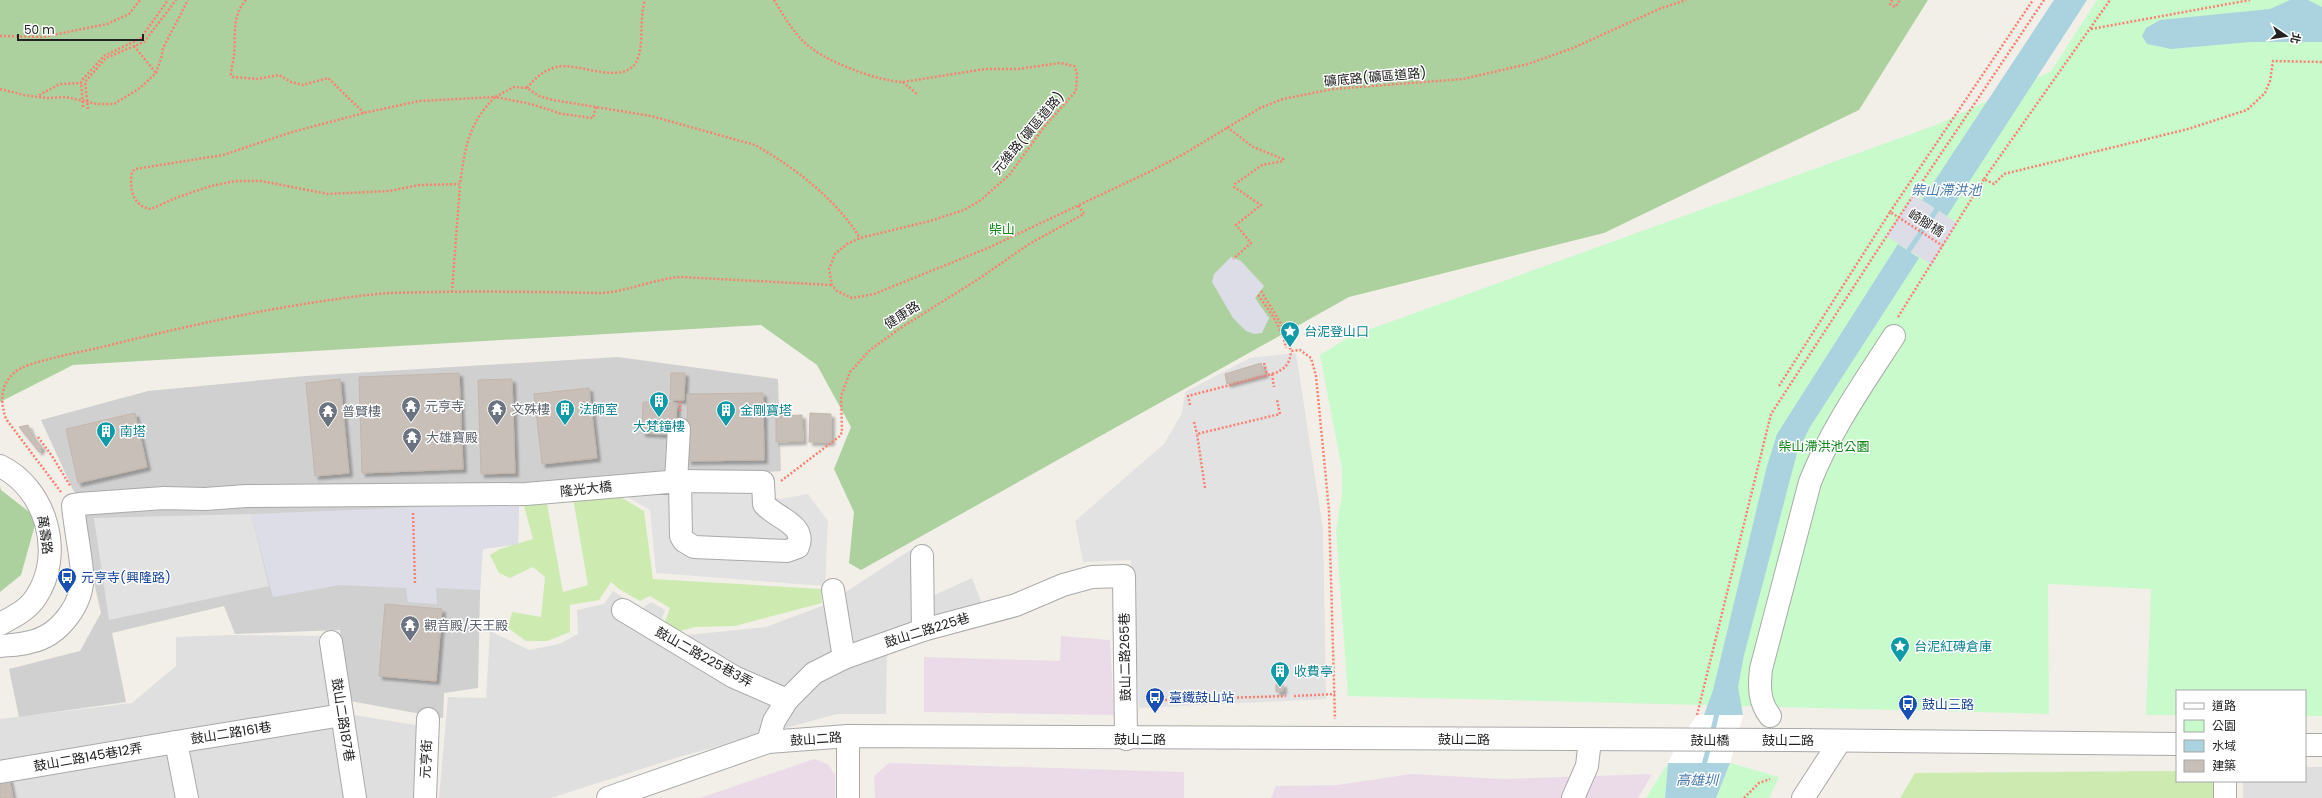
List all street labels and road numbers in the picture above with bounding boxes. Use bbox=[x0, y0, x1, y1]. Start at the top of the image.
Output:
street label: 礦底路(礦區道路) bbox=[1323, 63, 1427, 91]
street label: 元維路(礦區道路) bbox=[988, 88, 1068, 178]
street label: 崎腳橋 bbox=[1904, 205, 1948, 241]
street label: 健康路 bbox=[880, 296, 924, 334]
street label: 隆光大橋 bbox=[559, 477, 613, 501]
street label: 萬壽路 bbox=[33, 514, 57, 556]
street label: 鼓山二路225巷 bbox=[882, 608, 972, 652]
street label: 鼓山二路265巷 bbox=[1115, 612, 1135, 702]
street label: 鼓山二路225巷3弄 bbox=[652, 622, 756, 692]
street label: 鼓山二路187巷 bbox=[327, 677, 359, 763]
street label: 鼓山二路161巷 bbox=[189, 717, 273, 749]
street label: 鼓山二路 bbox=[789, 728, 843, 750]
street label: 鼓山二路 bbox=[1114, 730, 1166, 749]
street label: 鼓山二路 bbox=[1438, 730, 1490, 749]
street label: 鼓山橋 bbox=[1690, 731, 1730, 750]
street label: 鼓山二路 bbox=[1762, 731, 1814, 750]
street label: 鼓山二路145巷12弄 bbox=[32, 738, 144, 776]
street label: 元亨街 bbox=[415, 739, 437, 779]

